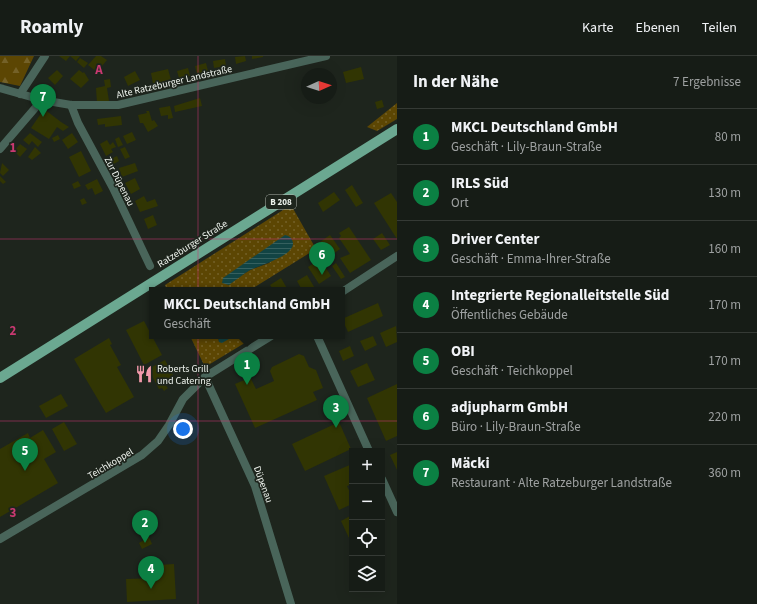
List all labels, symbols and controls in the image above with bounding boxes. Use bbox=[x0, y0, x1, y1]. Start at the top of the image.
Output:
text: Roamly bbox=[20, 14, 83, 41]
text: Karte bbox=[582, 18, 614, 38]
text: Ebenen bbox=[636, 18, 680, 38]
text: Teilen bbox=[702, 18, 737, 38]
text: A bbox=[94, 61, 103, 79]
street label: Alte Ratzeburger Landstraße bbox=[115, 62, 233, 102]
north arrow bbox=[301, 68, 337, 104]
text: In der Nähe bbox=[413, 70, 499, 94]
text: 7 Ergebnisse bbox=[673, 73, 741, 91]
pin: 7 bbox=[30, 84, 56, 117]
text: MKCL Deutschland GmbH bbox=[451, 117, 618, 138]
text: 1 bbox=[423, 128, 429, 146]
text: 80 m bbox=[715, 128, 741, 146]
text: Geschäft · Lily-Braun-Straße bbox=[451, 138, 602, 156]
text: 1 bbox=[10, 139, 17, 157]
street label: Zur Düpenau bbox=[101, 154, 138, 209]
text: IRLS Süd bbox=[451, 173, 509, 194]
text: 2 bbox=[423, 184, 429, 202]
text: 130 m bbox=[708, 184, 741, 202]
text: Ort bbox=[451, 194, 469, 212]
road number: B 208 bbox=[266, 195, 296, 209]
street label: Ratzeburger Straße bbox=[155, 217, 230, 271]
text: Driver Center bbox=[451, 229, 539, 250]
text: 3 bbox=[423, 240, 429, 258]
text: 160 m bbox=[708, 240, 741, 258]
pin: 6 bbox=[309, 242, 335, 275]
text: Geschäft · Emma-Ihrer-Straße bbox=[451, 250, 611, 268]
text: Integrierte Regionalleitstelle Süd bbox=[451, 285, 669, 306]
popup bbox=[149, 287, 345, 339]
text: MKCL Deutschland GmbH bbox=[164, 294, 330, 315]
text: 4 bbox=[423, 296, 429, 314]
text: 170 m bbox=[708, 296, 741, 314]
text: Öffentliches Gebäude bbox=[451, 306, 568, 324]
text: Geschäft bbox=[164, 315, 211, 333]
text: 2 bbox=[10, 322, 17, 340]
text: OBI bbox=[451, 341, 475, 362]
pin: 1 bbox=[234, 352, 260, 385]
text: 5 bbox=[423, 352, 429, 370]
text: 170 m bbox=[708, 352, 741, 370]
place label: Roberts Grill und Catering bbox=[157, 362, 211, 388]
text: Geschäft · Teichkoppel bbox=[451, 362, 573, 380]
restaurant icon: Roberts Grill und Catering bbox=[134, 364, 154, 384]
pin: 3 bbox=[323, 395, 349, 428]
text: adjupharm GmbH bbox=[451, 397, 568, 418]
text: 6 bbox=[423, 408, 429, 426]
text: 220 m bbox=[708, 408, 741, 426]
text: Büro · Lily-Braun-Straße bbox=[451, 418, 581, 436]
your location bbox=[173, 419, 193, 439]
pin: 5 bbox=[12, 438, 38, 471]
street label: Teichkoppel bbox=[85, 445, 136, 483]
map controls bbox=[349, 448, 385, 592]
button: + bbox=[349, 448, 385, 484]
text: Mäcki bbox=[451, 453, 490, 474]
street label: Düpenau bbox=[250, 464, 276, 505]
text: 7 bbox=[423, 464, 429, 482]
text: 360 m bbox=[708, 464, 741, 482]
text: Restaurant · Alte Ratzeburger Landstraße bbox=[451, 474, 672, 492]
button: − bbox=[349, 484, 385, 520]
text: 3 bbox=[10, 504, 17, 522]
pin: 2 bbox=[132, 510, 158, 543]
button: locate bbox=[349, 520, 385, 556]
pin: 4 bbox=[138, 556, 164, 589]
button: layers bbox=[349, 556, 385, 592]

